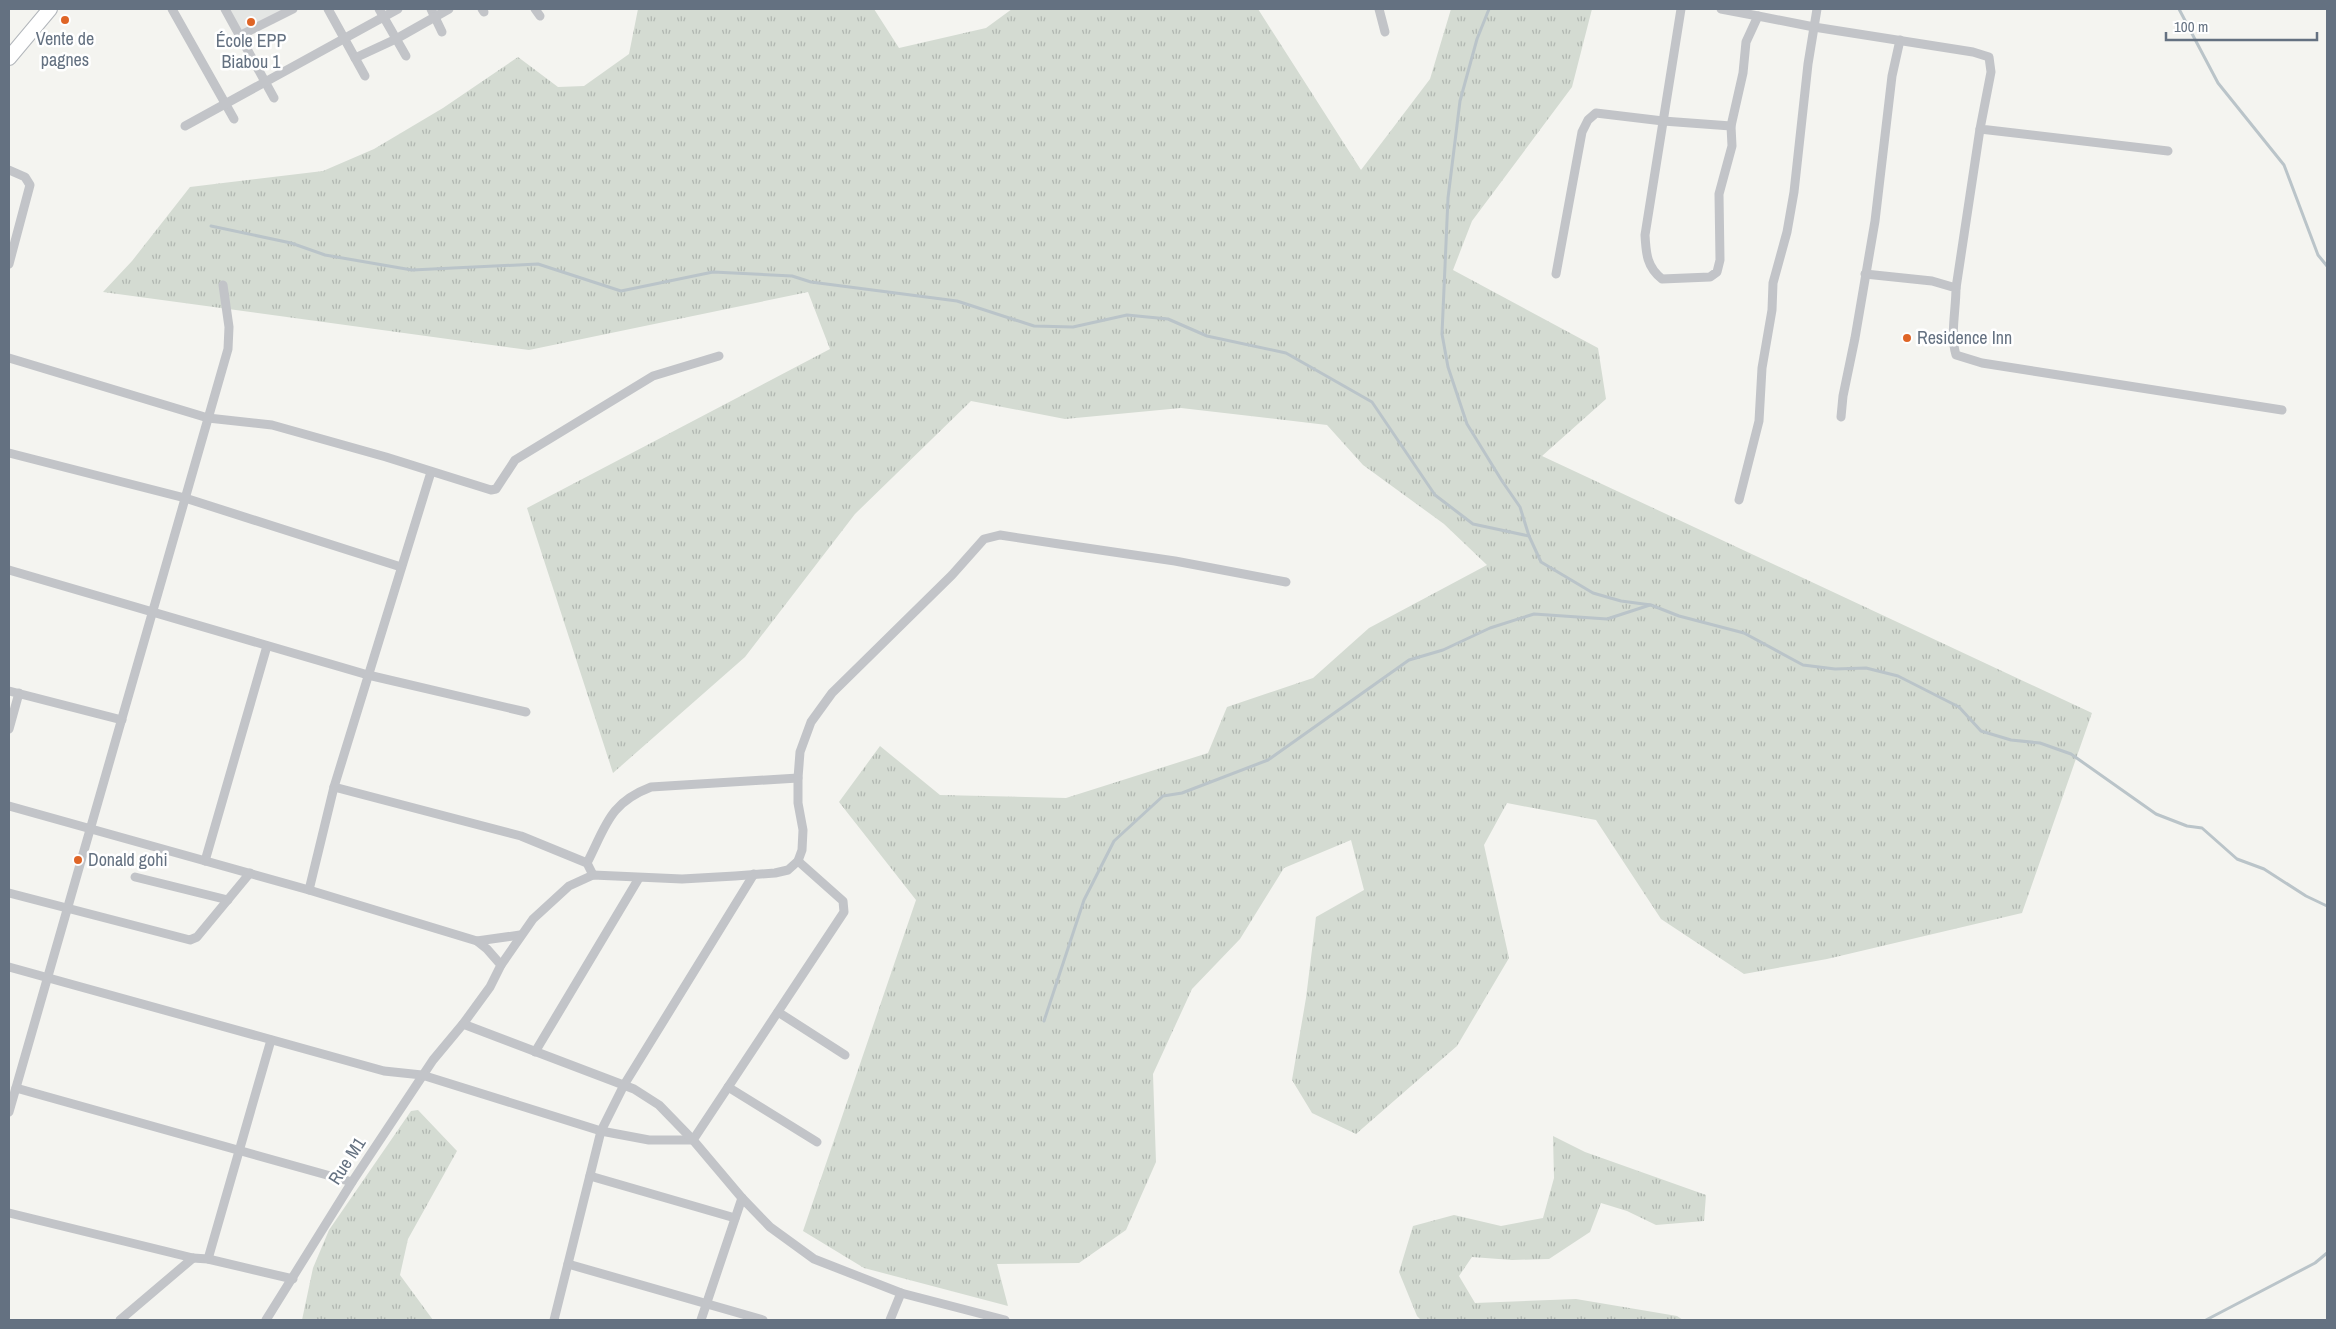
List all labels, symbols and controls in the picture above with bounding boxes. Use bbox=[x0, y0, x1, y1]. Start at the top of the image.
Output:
scale bar bbox=[2166, 10, 2317, 42]
marker: Vente de pagnes bbox=[59, 14, 71, 26]
marker: École EPP Biabou 1 bbox=[245, 16, 257, 28]
text: 100 m bbox=[2174, 16, 2208, 37]
place label: Vente de pagnes bbox=[36, 26, 94, 72]
place label: École EPP Biabou 1 bbox=[216, 28, 286, 74]
place label: Residence Inn bbox=[1917, 325, 2012, 350]
marker: Residence Inn bbox=[1901, 332, 1913, 344]
place label: Donald gohi bbox=[88, 847, 168, 872]
marker: Donald gohi bbox=[72, 854, 84, 866]
street label: Rue M1 bbox=[322, 1132, 372, 1189]

